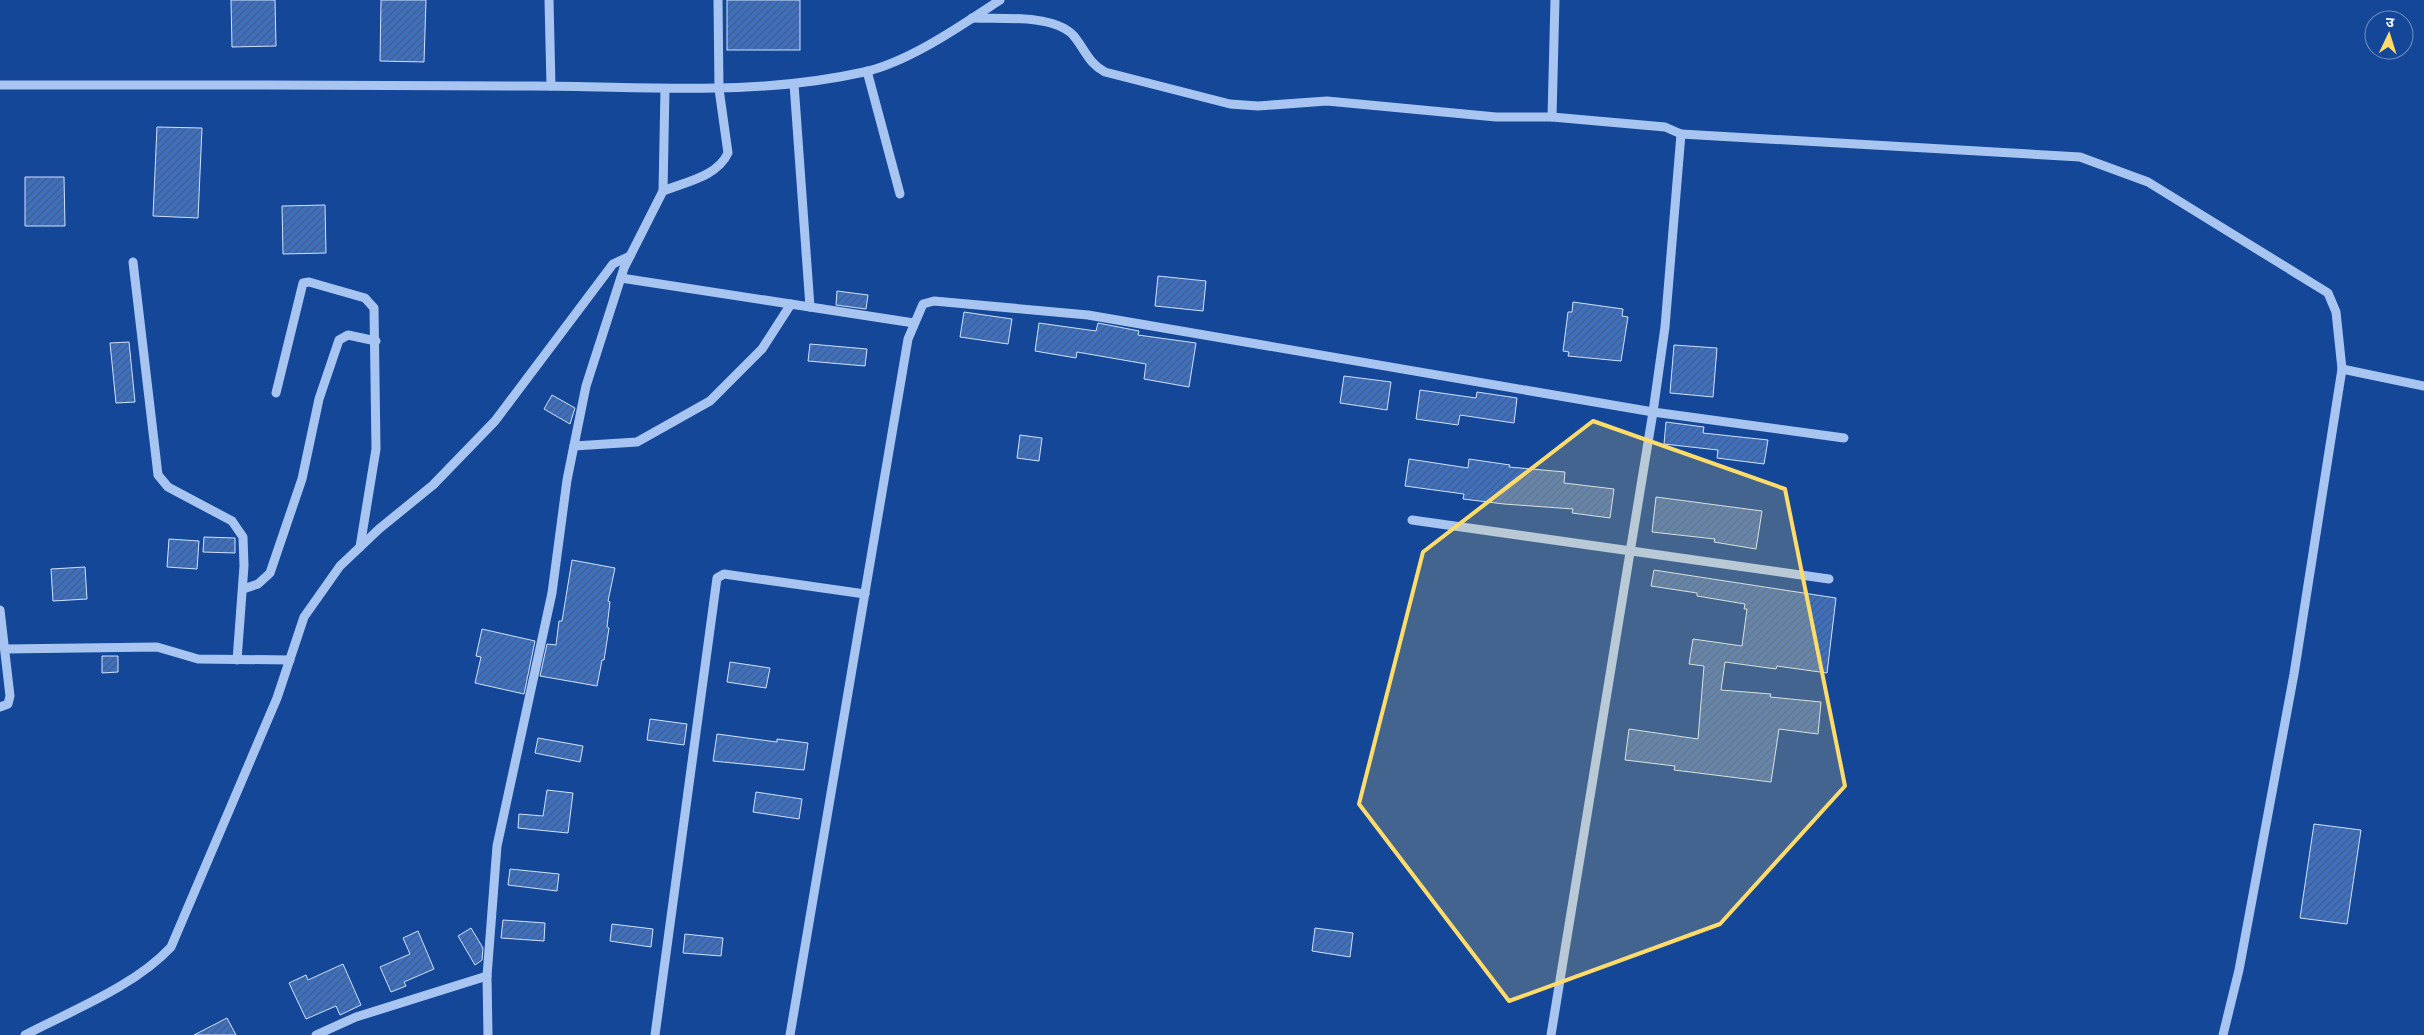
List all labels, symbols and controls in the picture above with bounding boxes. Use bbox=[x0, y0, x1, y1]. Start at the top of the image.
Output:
north arrow bbox=[2364, 10, 2414, 60]
text: उ bbox=[2385, 13, 2395, 33]

